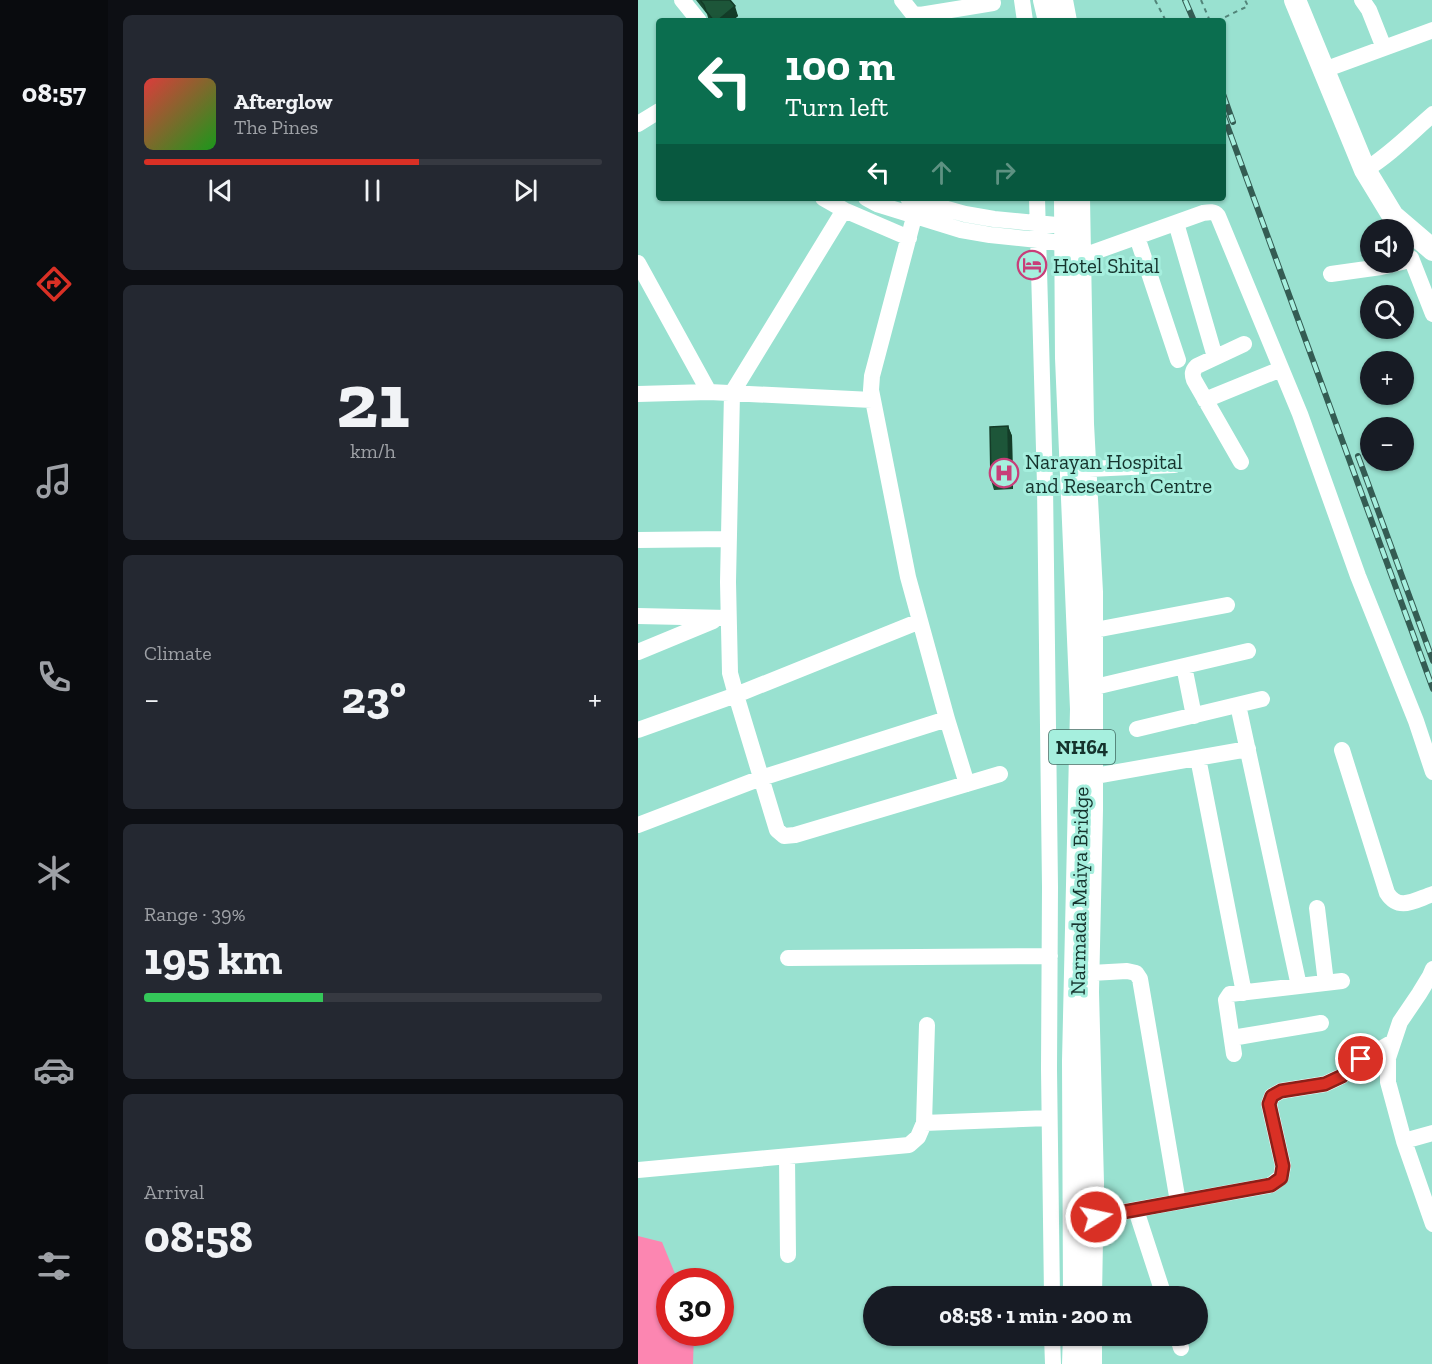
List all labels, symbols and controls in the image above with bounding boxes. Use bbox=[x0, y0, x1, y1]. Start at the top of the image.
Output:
text: 100 m bbox=[785, 40, 895, 91]
icon: left bbox=[686, 42, 764, 120]
text: 08:57 bbox=[22, 77, 86, 109]
text: Afterglow bbox=[234, 88, 332, 115]
text: Turn left bbox=[785, 91, 888, 123]
text: The Pines bbox=[234, 115, 318, 139]
icon: left bbox=[862, 156, 895, 189]
icon: ahead bbox=[925, 156, 958, 189]
icon: right bbox=[988, 156, 1021, 189]
icon: previous bbox=[204, 174, 237, 207]
icon: pause bbox=[356, 174, 389, 207]
icon: next bbox=[509, 174, 542, 207]
map controls bbox=[1360, 219, 1414, 471]
button: sound bbox=[1360, 219, 1414, 273]
hotel icon: Hotel Shital bbox=[1016, 249, 1048, 281]
place label: Hotel Shital bbox=[1053, 253, 1160, 278]
icon: directions bbox=[33, 263, 75, 305]
button: search bbox=[1360, 285, 1414, 339]
button: + bbox=[1360, 351, 1414, 405]
text: 21 bbox=[336, 353, 410, 447]
button: − bbox=[1360, 417, 1414, 471]
text: km/h bbox=[350, 439, 396, 463]
place label: Narayan Hospital and Research Centre bbox=[1025, 449, 1212, 498]
hospital icon: Narayan Hospital and Research Centre bbox=[988, 457, 1020, 489]
icon: music bbox=[33, 460, 75, 502]
text: Climate bbox=[144, 641, 212, 665]
icon: phone bbox=[33, 656, 75, 698]
text: 23° bbox=[342, 671, 406, 725]
text: − bbox=[144, 679, 159, 718]
text: + bbox=[588, 679, 602, 718]
road number: NH64 bbox=[1049, 730, 1115, 764]
street label: Narmada Maiya Bridge bbox=[1065, 786, 1093, 996]
icon: climate bbox=[33, 852, 75, 894]
text: Range · 39% bbox=[144, 902, 245, 926]
text: 195 km bbox=[144, 932, 282, 986]
pin bbox=[1335, 1033, 1386, 1084]
icon: arrive bbox=[1344, 1042, 1377, 1075]
icon: car bbox=[33, 1049, 75, 1091]
text: Arrival bbox=[144, 1180, 204, 1204]
position arrow bbox=[1064, 1185, 1128, 1249]
text: 08:58 bbox=[144, 1210, 253, 1264]
icon: filters bbox=[33, 1245, 75, 1287]
speed limit sign: 30 bbox=[656, 1268, 734, 1346]
text: 08:58 · 1 min · 200 m bbox=[939, 1302, 1132, 1329]

